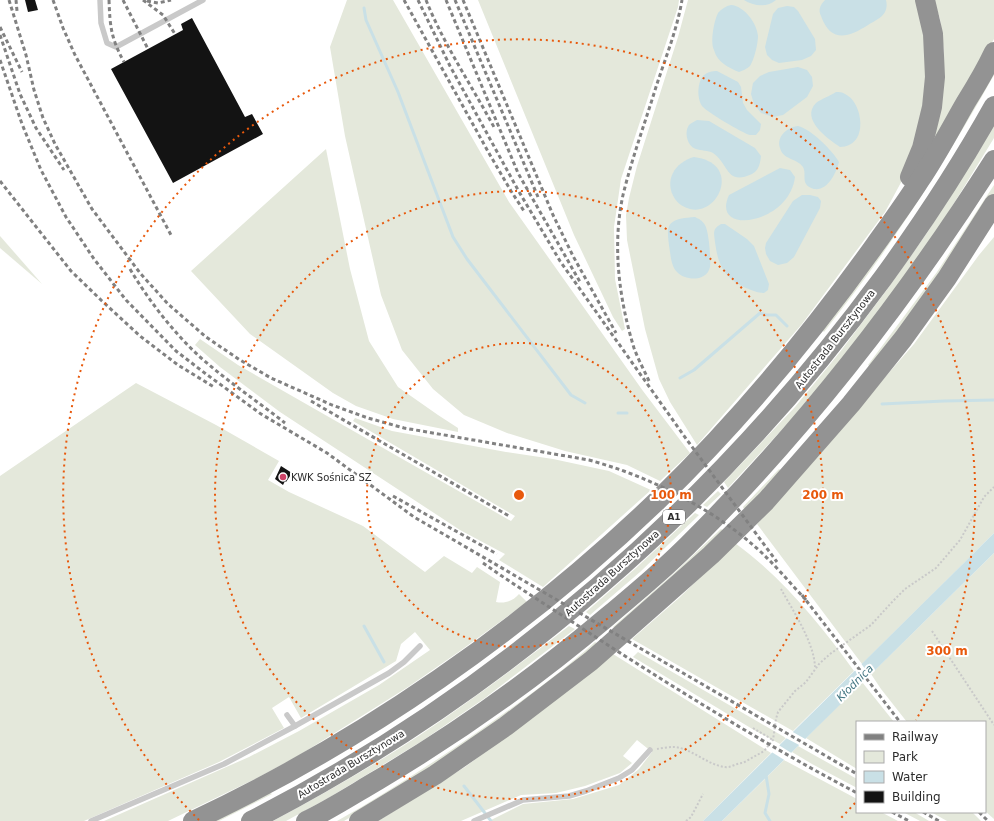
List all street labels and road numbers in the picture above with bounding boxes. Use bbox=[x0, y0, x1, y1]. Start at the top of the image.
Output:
street label: Autostrada Bursztynowa bbox=[793, 287, 877, 391]
road number: A1 bbox=[663, 510, 685, 524]
street label: Autostrada Bursztynowa bbox=[563, 528, 661, 618]
street label: Autostrada Bursztynowa bbox=[296, 728, 406, 800]

